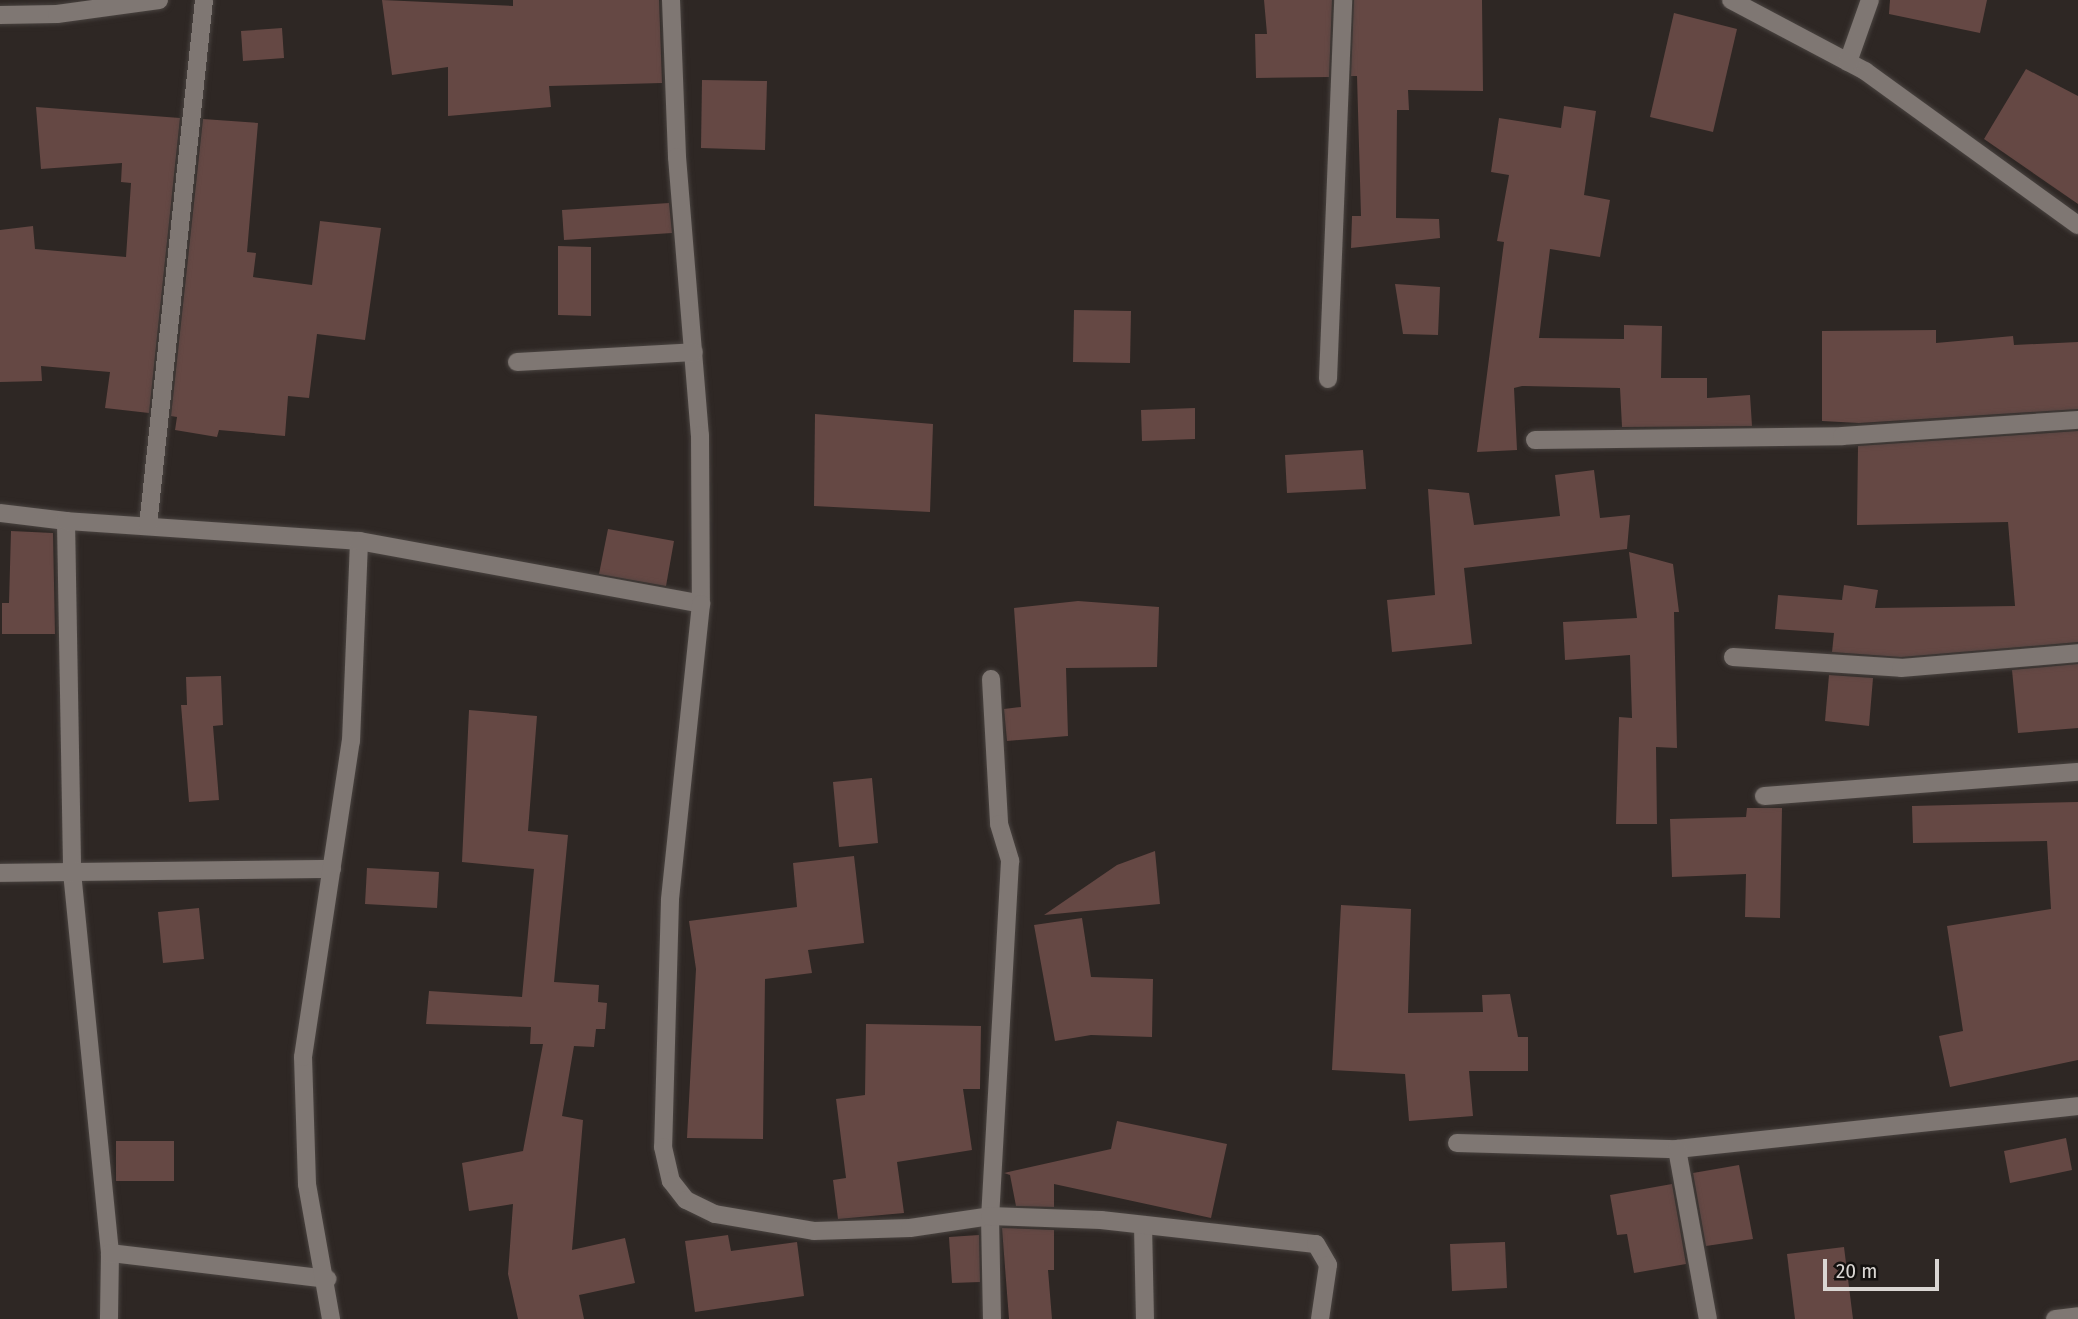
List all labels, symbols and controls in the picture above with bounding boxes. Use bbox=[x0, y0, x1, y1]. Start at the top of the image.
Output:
scale bar bbox=[1826, 1246, 1941, 1290]
text: 20 m bbox=[1836, 1258, 1877, 1284]

